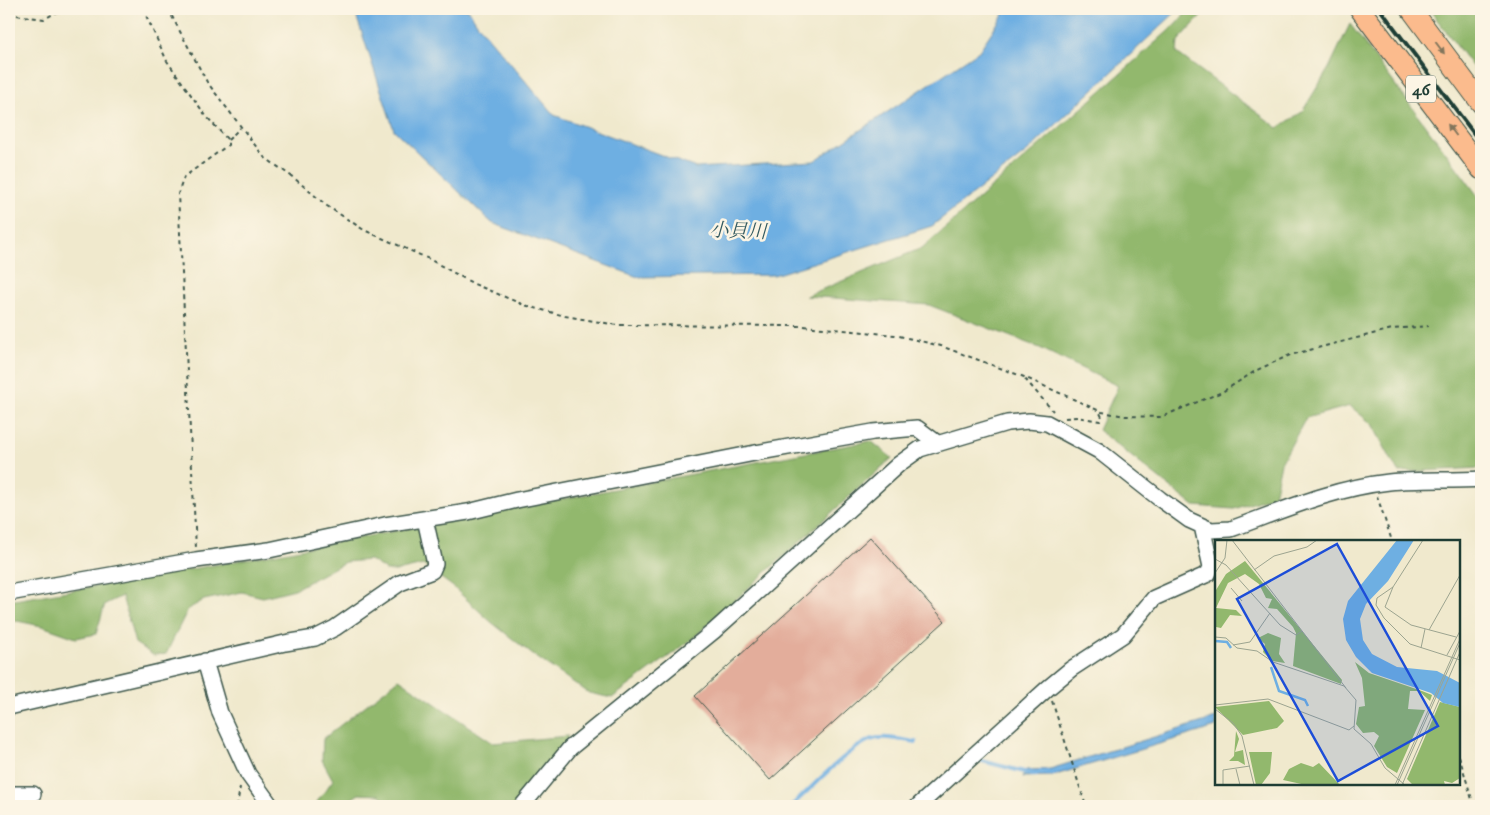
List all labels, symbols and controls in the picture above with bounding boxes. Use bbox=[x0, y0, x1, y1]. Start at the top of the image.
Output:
one-way arrow bbox=[1434, 41, 1445, 54]
road number: 46 bbox=[1406, 76, 1436, 102]
one-way arrow bbox=[1447, 123, 1457, 137]
water label: 小貝川 bbox=[709, 219, 769, 244]
inset map bbox=[1215, 540, 1460, 785]

